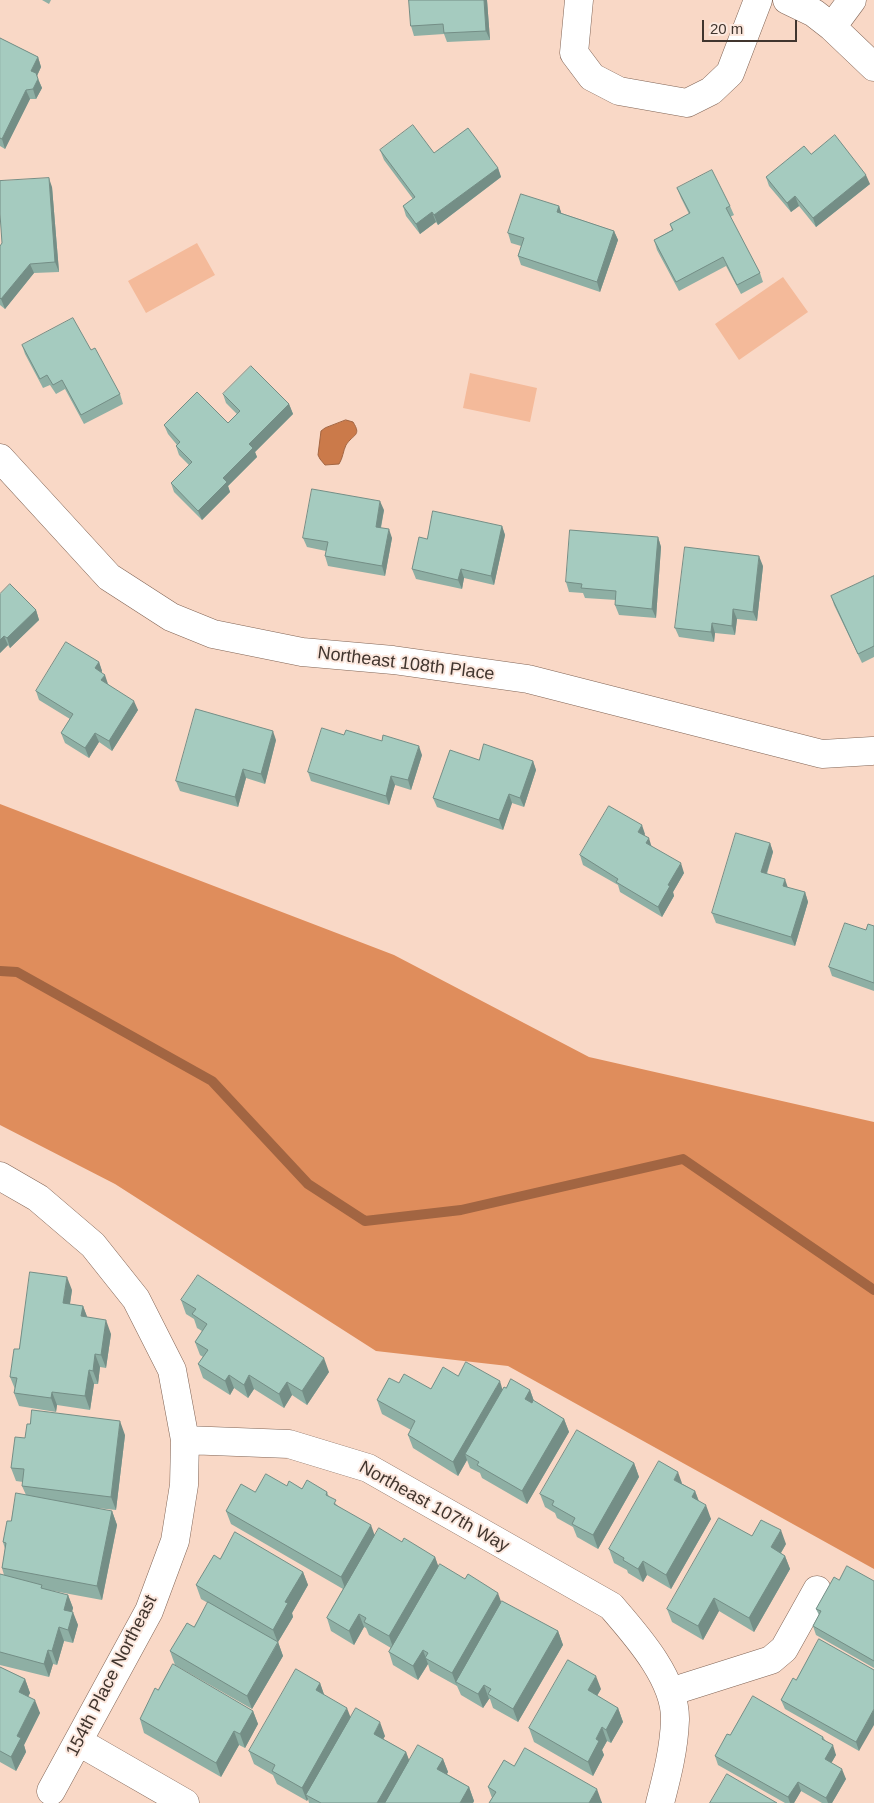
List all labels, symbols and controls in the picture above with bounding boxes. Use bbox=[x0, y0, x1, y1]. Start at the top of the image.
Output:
scale bar bbox=[704, 10, 799, 42]
text: 20 m bbox=[710, 20, 743, 37]
street label: Northeast 108th Place bbox=[316, 642, 496, 686]
street label: Northeast 107th Way bbox=[355, 1457, 513, 1557]
street label: 154th Place Northeast bbox=[62, 1592, 162, 1760]

